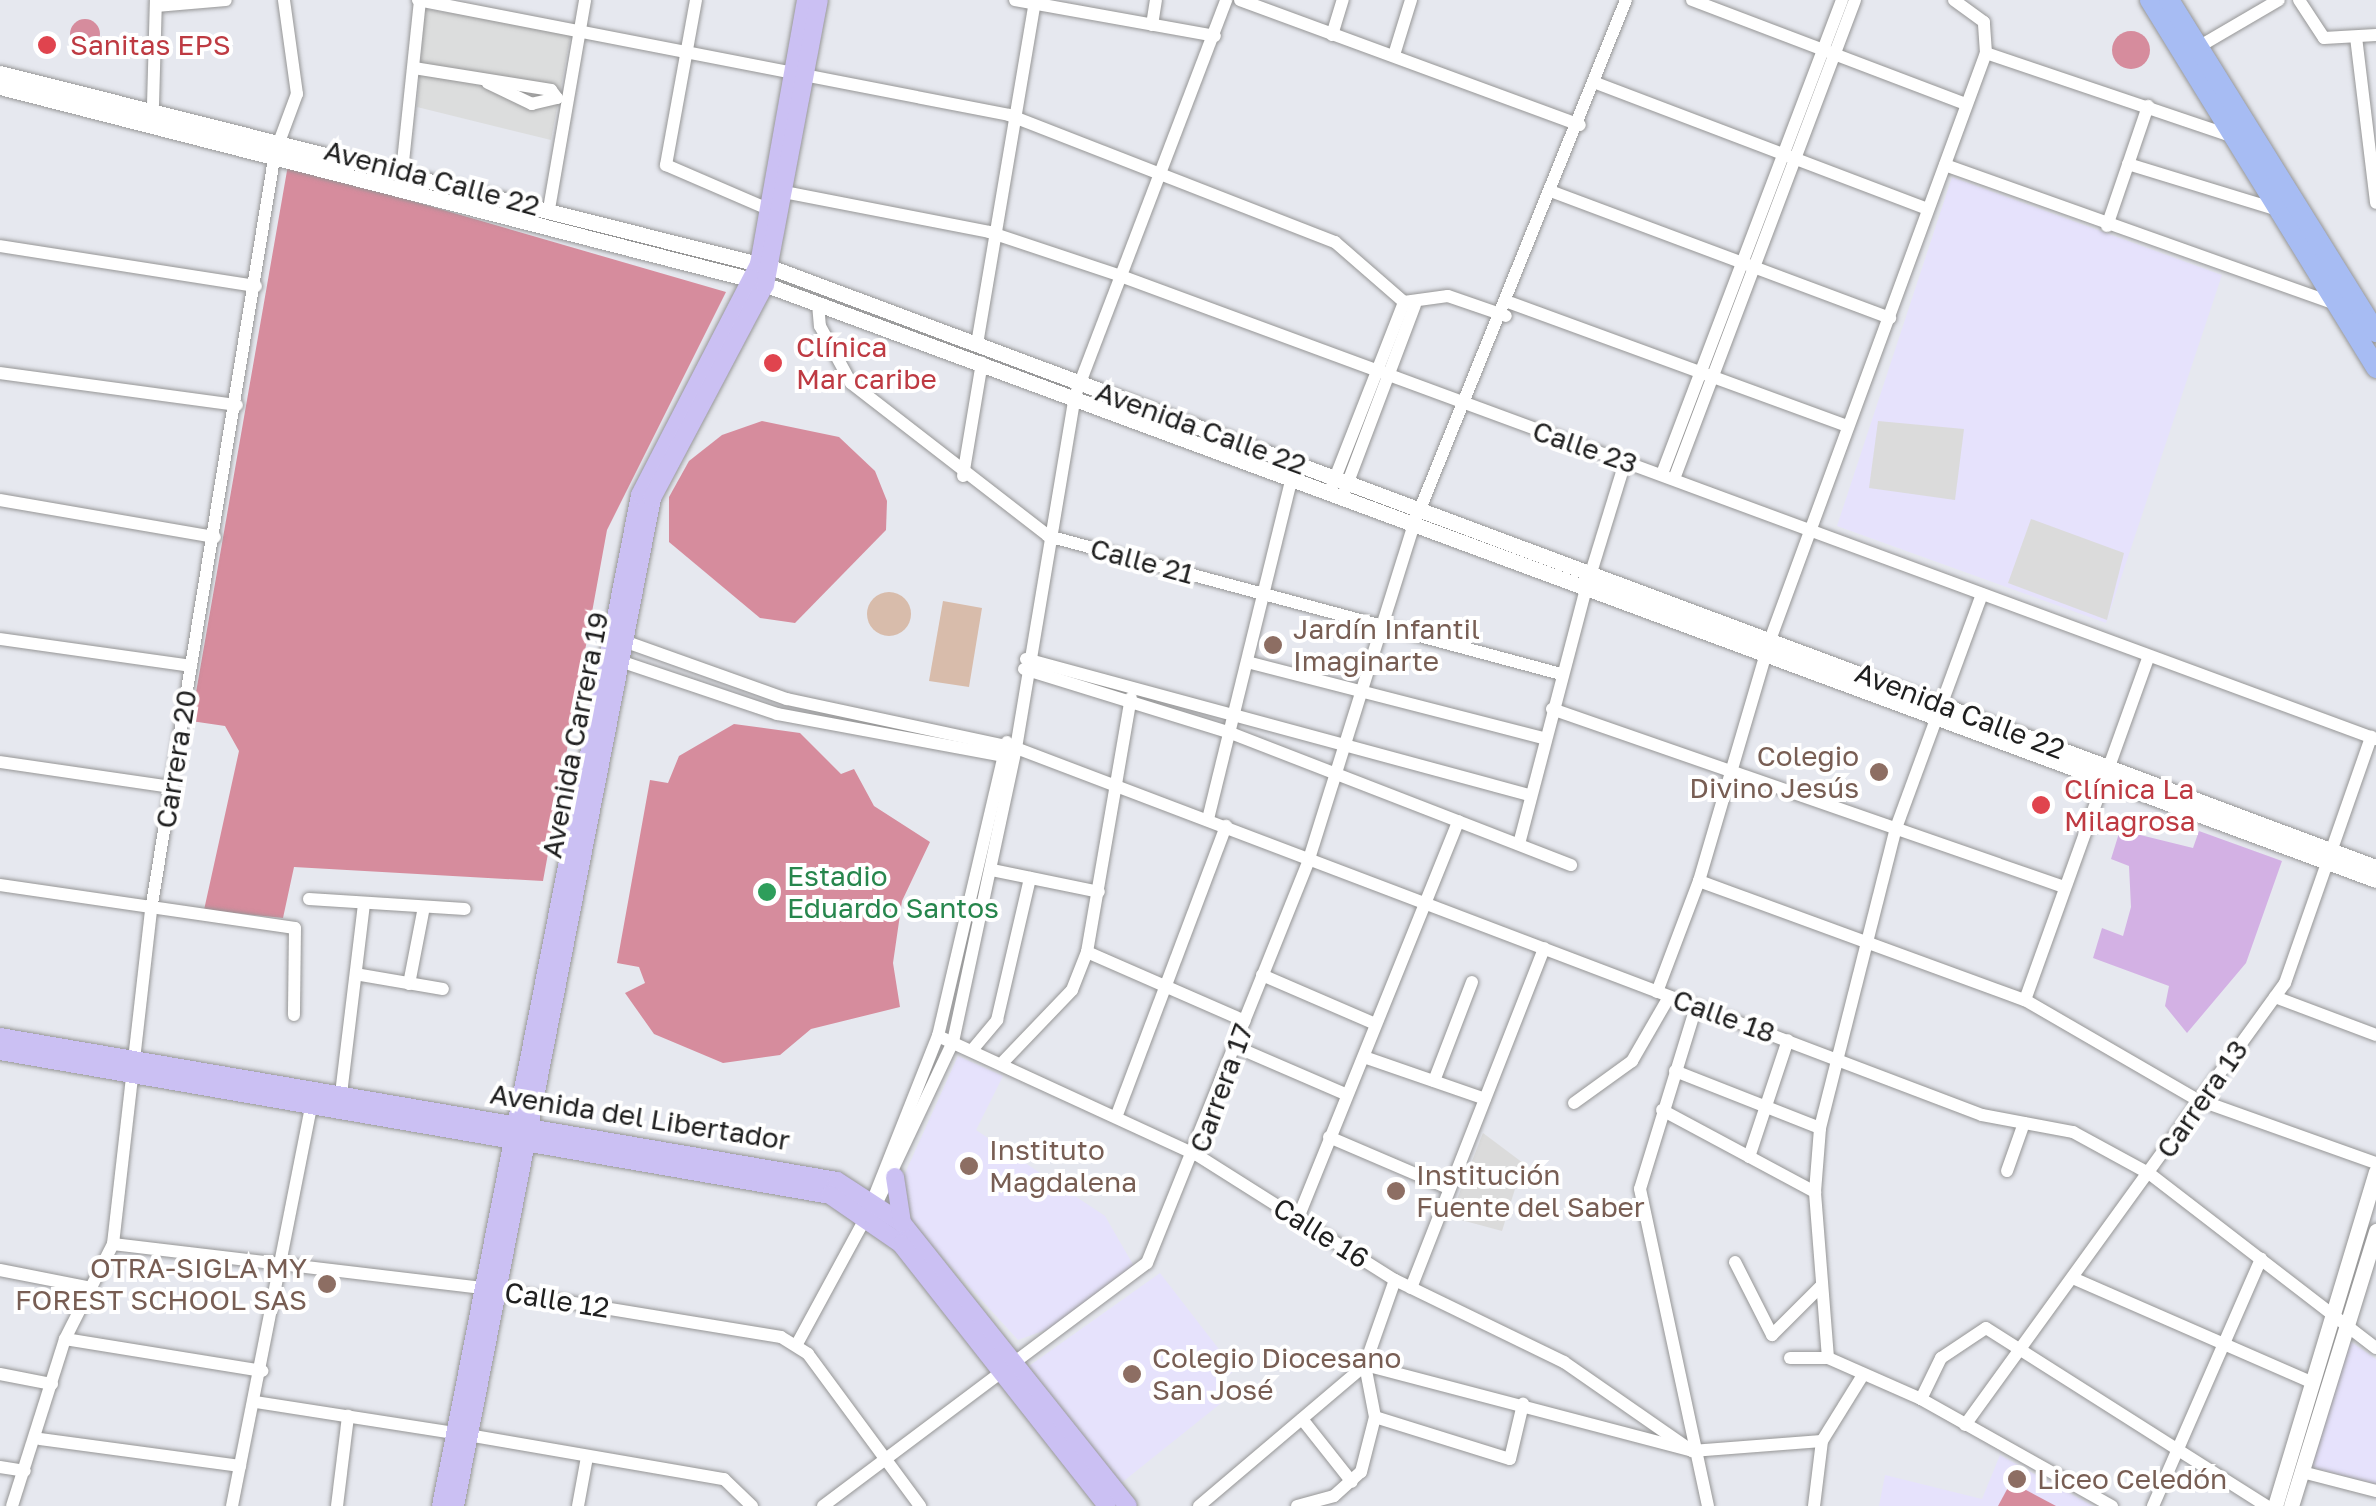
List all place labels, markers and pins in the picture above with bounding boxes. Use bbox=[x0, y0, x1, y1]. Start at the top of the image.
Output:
place label: Sanitas EPS bbox=[70, 28, 231, 62]
marker: Sanitas EPS bbox=[34, 32, 60, 58]
place label: Clínica Mar caribe bbox=[796, 330, 937, 396]
marker: Clínica Mar caribe bbox=[760, 350, 786, 376]
place label: Jardín Infantil Imaginarte bbox=[1293, 612, 1480, 678]
marker: Jardín Infantil Imaginarte bbox=[1262, 634, 1284, 656]
place label: Colegio Divino Jesús bbox=[1689, 739, 1859, 805]
marker: Colegio Divino Jesús bbox=[1868, 761, 1890, 783]
place label: Clínica La Milagrosa bbox=[2064, 772, 2196, 838]
marker: Clínica La Milagrosa bbox=[2028, 792, 2054, 818]
place label: Estadio Eduardo Santos bbox=[787, 859, 999, 925]
marker: Estadio Eduardo Santos bbox=[756, 881, 778, 903]
place label: Instituto Magdalena bbox=[989, 1133, 1137, 1199]
marker: Instituto Magdalena bbox=[958, 1155, 980, 1177]
place label: Institución Fuente del Saber bbox=[1416, 1158, 1645, 1224]
marker: Institución Fuente del Saber bbox=[1385, 1180, 1407, 1202]
place label: OTRA-SIGLA MY FOREST SCHOOL SAS bbox=[15, 1251, 307, 1317]
marker: OTRA-SIGLA MY FOREST SCHOOL SAS bbox=[316, 1273, 338, 1295]
place label: Colegio Diocesano San José bbox=[1152, 1341, 1401, 1407]
marker: Colegio Diocesano San José bbox=[1121, 1363, 1143, 1385]
place label: Liceo Celedón bbox=[2037, 1462, 2227, 1496]
marker: Liceo Celedón bbox=[2006, 1468, 2028, 1490]

